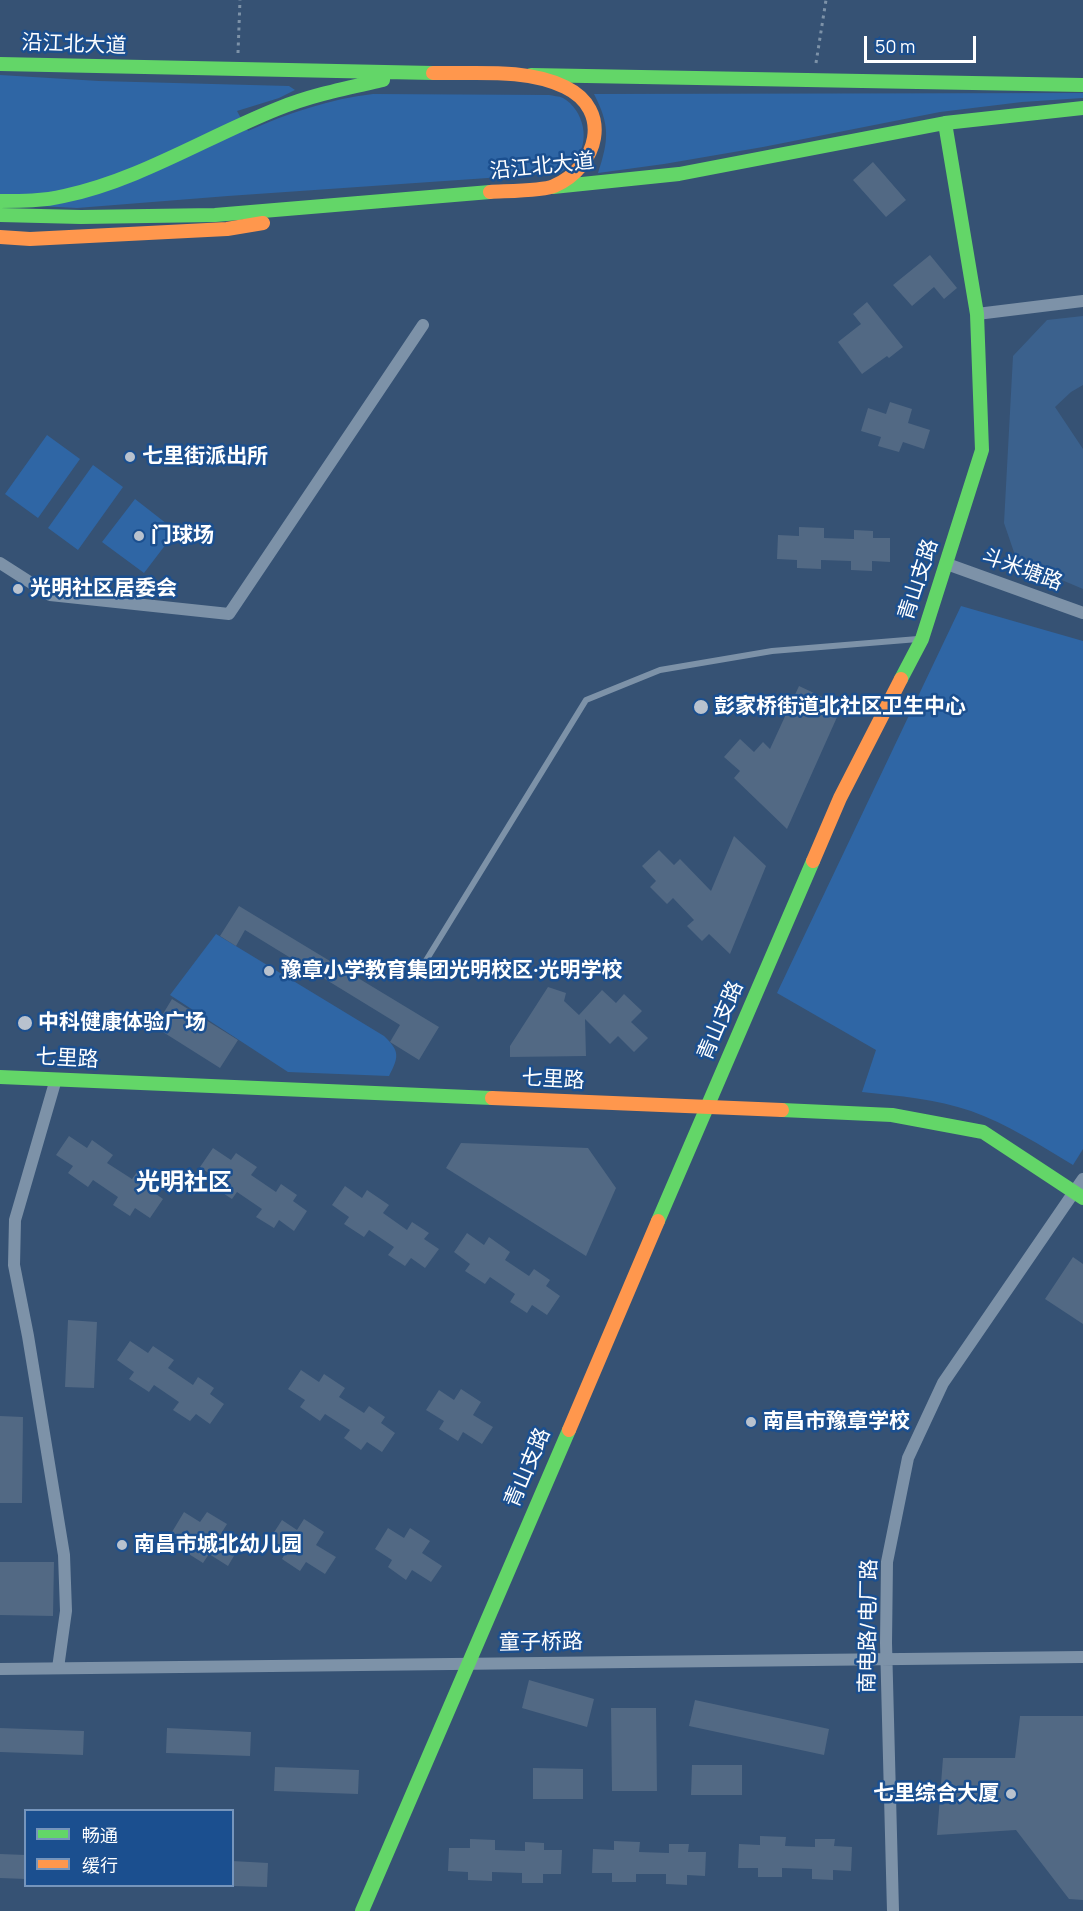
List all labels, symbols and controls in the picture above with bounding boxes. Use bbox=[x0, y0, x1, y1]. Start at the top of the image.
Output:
scale bar bbox=[867, 24, 980, 62]
street label: 沿江北大道 bbox=[21, 31, 127, 59]
text: 50 m bbox=[875, 34, 915, 58]
street label: 沿江北大道 bbox=[488, 149, 596, 185]
place label: 七里街派出所 bbox=[142, 444, 268, 470]
marker: 七里街派出所 bbox=[123, 450, 137, 464]
place label: 门球场 bbox=[151, 523, 214, 549]
marker: 门球场 bbox=[132, 529, 146, 543]
street label: 青山支路 bbox=[894, 536, 944, 624]
street label: 斗米塘路 bbox=[978, 544, 1066, 596]
place label: 光明社区居委会 bbox=[30, 576, 177, 602]
marker: 光明社区居委会 bbox=[11, 582, 25, 596]
place label: 彭家桥街道北社区卫生中心 bbox=[714, 694, 966, 720]
marker: 彭家桥街道北社区卫生中心 bbox=[692, 698, 710, 716]
place label: 豫章小学教育集团光明校区·光明学校 bbox=[281, 958, 623, 984]
marker: 豫章小学教育集团光明校区·光明学校 bbox=[262, 964, 276, 978]
street label: 青山支路 bbox=[693, 977, 749, 1065]
place label: 中科健康体验广场 bbox=[38, 1010, 206, 1036]
marker: 中科健康体验广场 bbox=[16, 1014, 34, 1032]
street label: 七里路 bbox=[35, 1045, 99, 1073]
street label: 七里路 bbox=[521, 1066, 585, 1094]
district label: 光明社区 bbox=[136, 1169, 232, 1197]
place label: 南昌市豫章学校 bbox=[763, 1409, 910, 1435]
marker: 南昌市豫章学校 bbox=[744, 1415, 758, 1429]
street label: 青山支路 bbox=[500, 1424, 556, 1512]
place label: 南昌市城北幼儿园 bbox=[134, 1532, 302, 1558]
marker: 南昌市城北幼儿园 bbox=[115, 1538, 129, 1552]
street label: 南电路/电厂路 bbox=[855, 1559, 883, 1693]
street label: 童子桥路 bbox=[499, 1630, 583, 1656]
place label: 七里综合大厦 bbox=[873, 1781, 999, 1807]
marker: 七里综合大厦 bbox=[1004, 1787, 1018, 1801]
legend bbox=[24, 1809, 234, 1887]
text: 畅通 bbox=[82, 1823, 118, 1847]
text: 缓行 bbox=[82, 1853, 118, 1877]

